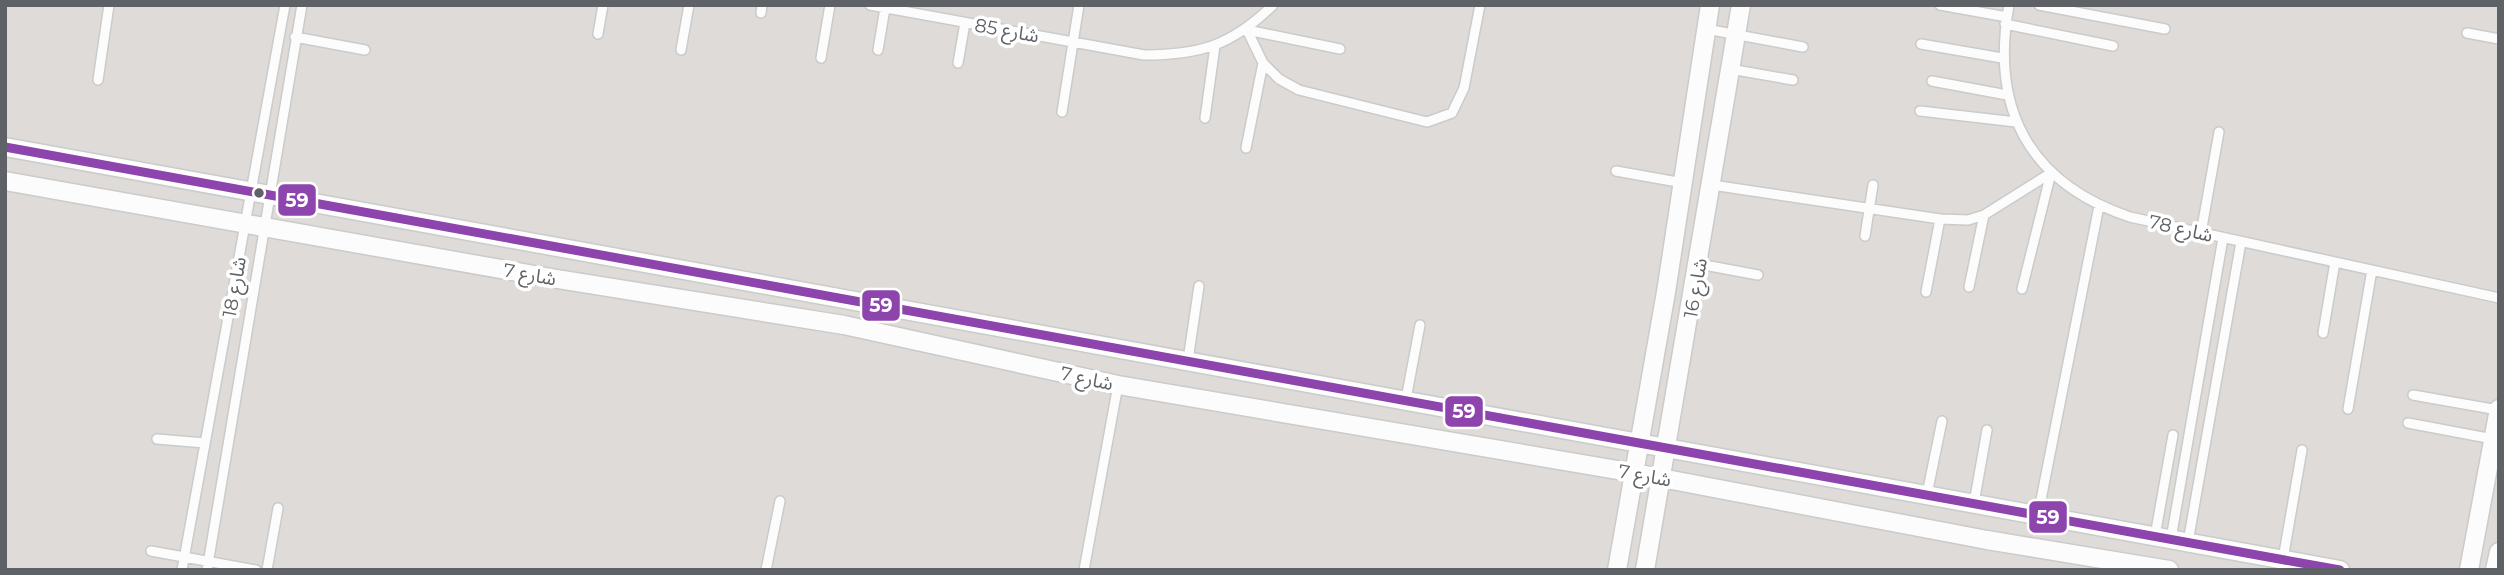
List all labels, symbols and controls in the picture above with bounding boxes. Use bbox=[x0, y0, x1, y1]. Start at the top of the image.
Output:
street label: شارع 85 bbox=[973, 14, 1041, 49]
line badge: 59 bbox=[277, 183, 317, 217]
unlabelled marker bbox=[252, 186, 266, 200]
text: 59 bbox=[285, 189, 309, 212]
street label: شارع 78 bbox=[2146, 210, 2215, 249]
street label: شارع 18 bbox=[218, 255, 253, 319]
street label: شارع 16 bbox=[1679, 256, 1714, 320]
street label: شارع 7 bbox=[501, 259, 558, 292]
line badge: 59 bbox=[861, 289, 901, 322]
text: 59 bbox=[869, 294, 893, 317]
street label: شارع 7 bbox=[1058, 362, 1115, 397]
line badge: 59 bbox=[1444, 395, 1484, 428]
text: 59 bbox=[1452, 400, 1476, 423]
street label: شارع 7 bbox=[1616, 460, 1673, 493]
line badge: 59 bbox=[2028, 500, 2068, 534]
text: 59 bbox=[2036, 506, 2060, 529]

